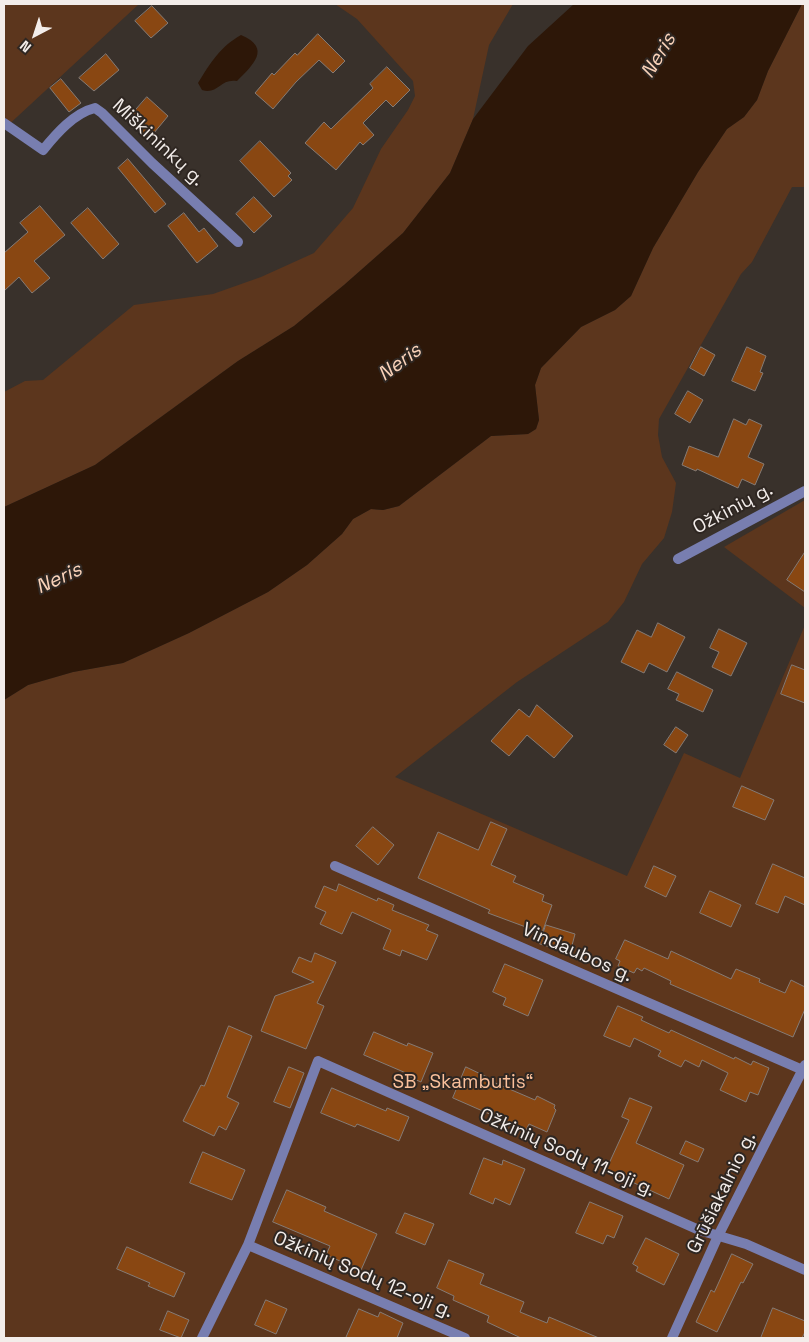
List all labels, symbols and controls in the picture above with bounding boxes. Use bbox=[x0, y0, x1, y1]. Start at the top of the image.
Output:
north arrow bbox=[10, 10, 60, 60]
water label: Neris bbox=[636, 29, 682, 83]
text: N bbox=[16, 37, 35, 56]
street label: Miškininkų g. bbox=[107, 95, 209, 191]
water label: Neris bbox=[374, 339, 426, 387]
street label: Ožkinių g. bbox=[689, 478, 777, 540]
water label: Neris bbox=[32, 558, 86, 600]
street label: Vindaubos g. bbox=[518, 918, 636, 988]
park label: SB „Skambutis“ bbox=[392, 1072, 534, 1094]
street label: Ožkinių Sodų 11-oji g. bbox=[476, 1104, 658, 1202]
street label: Grūšiakalnio g. bbox=[683, 1128, 761, 1258]
street label: Ožkinių Sodų 12-oji g. bbox=[270, 1227, 456, 1323]

